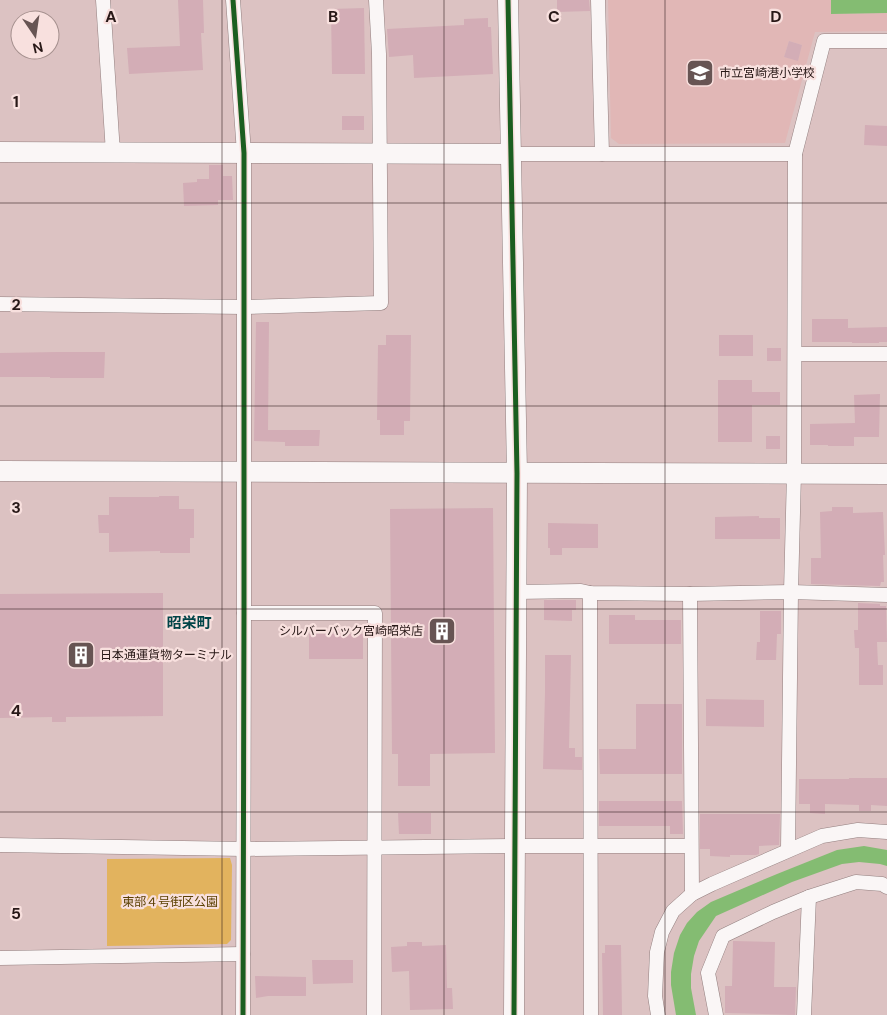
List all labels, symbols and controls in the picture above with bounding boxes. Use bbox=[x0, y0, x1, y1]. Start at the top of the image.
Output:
text: A bbox=[105, 6, 117, 27]
text: B bbox=[328, 6, 338, 27]
text: C bbox=[548, 6, 560, 27]
text: D bbox=[770, 6, 782, 27]
north arrow bbox=[10, 10, 60, 60]
text: N bbox=[31, 38, 45, 58]
school or university icon: 市立宮崎港小学校 bbox=[685, 58, 715, 88]
place label: 市立宮崎港小学校 bbox=[719, 65, 815, 81]
text: 1 bbox=[13, 91, 19, 112]
text: 2 bbox=[11, 294, 21, 315]
text: 3 bbox=[11, 497, 21, 518]
district label: 昭栄町 bbox=[166, 613, 212, 633]
building icon: シルバーバック宮崎昭栄店 bbox=[427, 616, 457, 646]
place label: シルバーバック宮崎昭栄店 bbox=[279, 623, 423, 639]
building icon: 日本通運貨物ターミナル bbox=[66, 640, 96, 670]
place label: 日本通運貨物ターミナル bbox=[100, 647, 232, 663]
text: 4 bbox=[11, 700, 21, 721]
park label: 東部４号街区公園 bbox=[122, 894, 218, 910]
text: 5 bbox=[11, 903, 21, 924]

